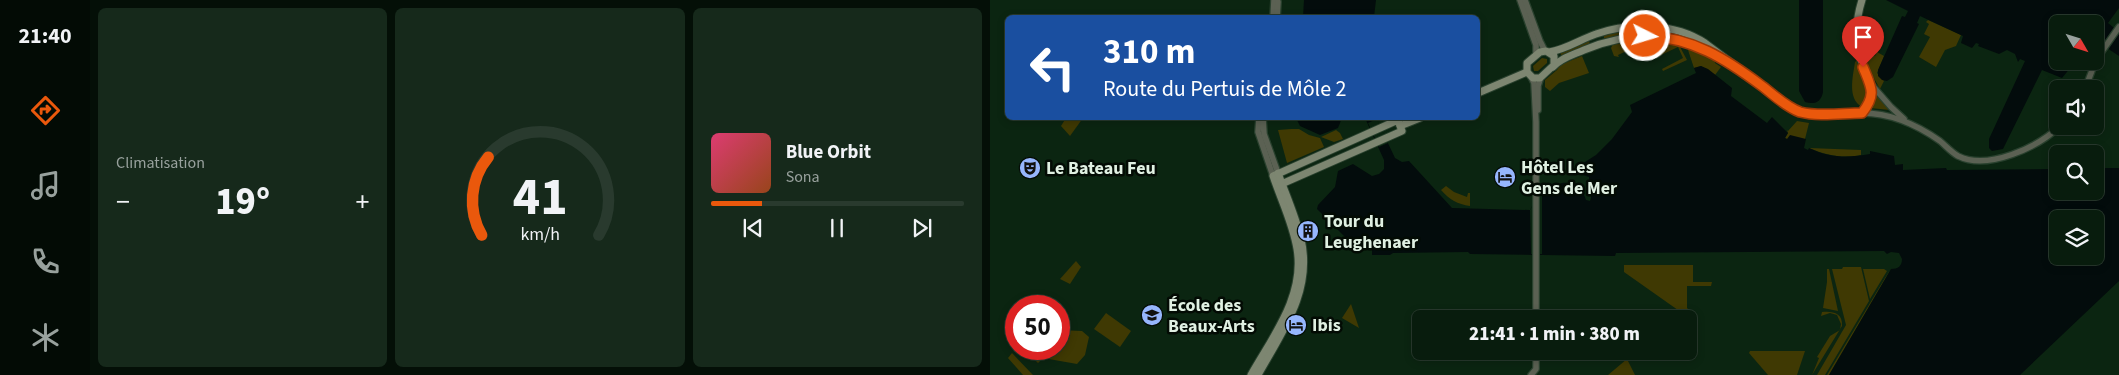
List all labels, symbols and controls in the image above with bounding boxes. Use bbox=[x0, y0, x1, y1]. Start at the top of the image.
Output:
position arrow bbox=[1618, 9, 1670, 61]
north arrow bbox=[2049, 15, 2104, 70]
map controls bbox=[2049, 15, 2104, 265]
pin bbox=[1842, 16, 1884, 67]
text: 21:40 bbox=[18, 20, 72, 52]
icon: arrive bbox=[1849, 23, 1877, 51]
text: 310 m bbox=[1103, 27, 1195, 77]
icon: left bbox=[1020, 35, 1085, 100]
text: Route du Pertuis de Môle 2 bbox=[1103, 73, 1346, 105]
button: sound bbox=[2049, 80, 2104, 135]
icon: directions bbox=[28, 93, 63, 128]
text: Blue Orbit bbox=[786, 139, 871, 166]
button: search bbox=[2049, 145, 2104, 200]
text: Climatisation bbox=[116, 152, 205, 174]
place label: Hôtel Les Gens de Mer bbox=[1521, 155, 1618, 201]
theatre icon: Le Bateau Feu bbox=[1018, 156, 1042, 180]
place label: Le Bateau Feu bbox=[1046, 156, 1156, 181]
text: 41 bbox=[513, 161, 567, 235]
hotel icon: Hôtel Les Gens de Mer bbox=[1493, 165, 1517, 189]
text: Sona bbox=[786, 166, 820, 188]
icon: music bbox=[28, 168, 63, 203]
text: 19° bbox=[215, 175, 270, 229]
text: − bbox=[116, 182, 130, 222]
text: + bbox=[355, 182, 369, 222]
place label: Tour du Leughenaer bbox=[1324, 209, 1419, 255]
button: layers bbox=[2049, 210, 2104, 265]
icon: previous bbox=[739, 214, 767, 242]
icon: pause bbox=[823, 214, 851, 242]
icon: next bbox=[908, 214, 936, 242]
building icon: Tour du Leughenaer bbox=[1296, 219, 1320, 243]
text: km/h bbox=[520, 222, 560, 247]
icon: phone bbox=[28, 244, 63, 279]
place label: École des Beaux-Arts bbox=[1168, 293, 1255, 339]
speed limit sign: 50 bbox=[1005, 295, 1070, 360]
school or university icon: École des Beaux-Arts bbox=[1140, 303, 1164, 327]
hotel icon: Ibis bbox=[1284, 313, 1308, 337]
place label: Ibis bbox=[1312, 313, 1341, 338]
icon: climate bbox=[28, 320, 63, 355]
text: 21:41 · 1 min · 380 m bbox=[1469, 321, 1640, 348]

